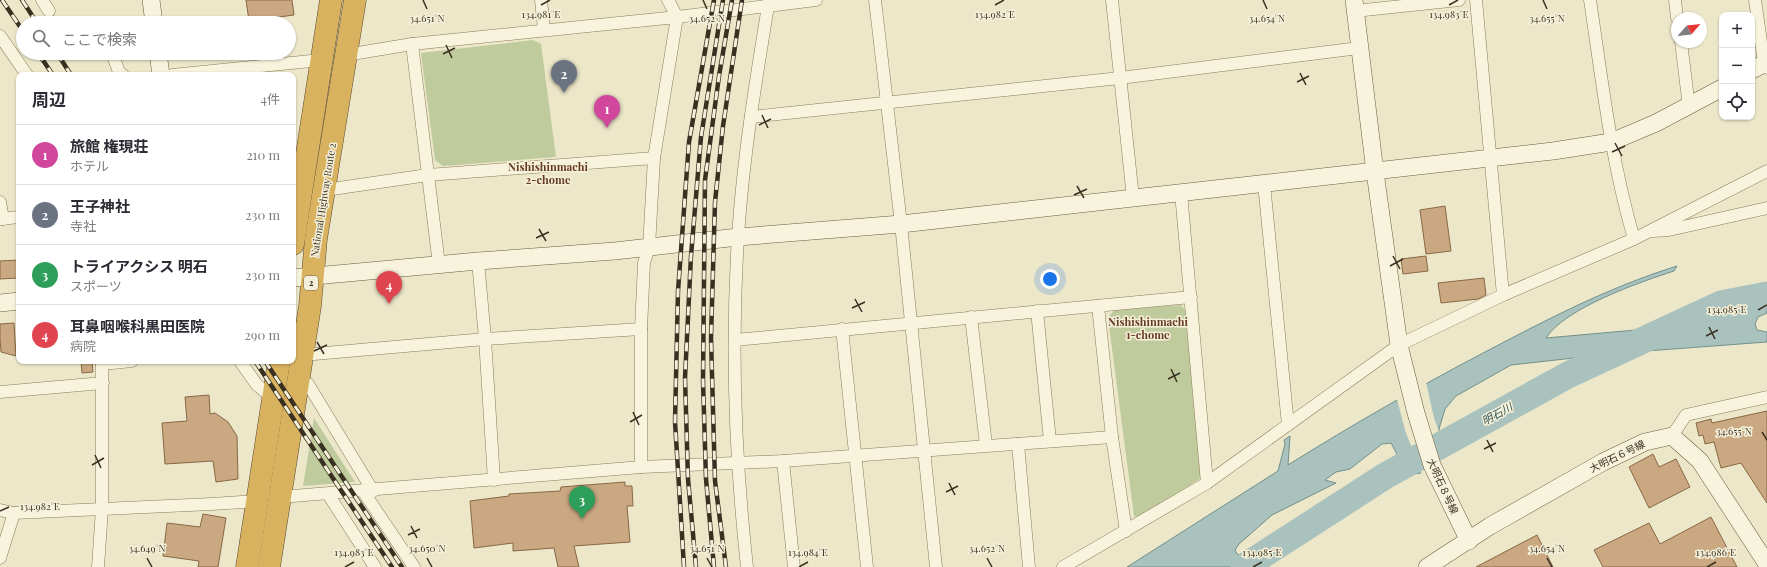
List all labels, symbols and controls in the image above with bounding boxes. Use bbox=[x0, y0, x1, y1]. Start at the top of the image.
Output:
text: 134.981°E bbox=[522, 7, 560, 21]
text: 134.982°E bbox=[975, 7, 1015, 21]
text: 134.983°E bbox=[1429, 7, 1469, 21]
text: 34.651°N bbox=[409, 11, 445, 25]
text: 34.652°N bbox=[689, 11, 725, 25]
text: 34.654°N bbox=[1249, 11, 1285, 25]
text: 34.655°N bbox=[1529, 11, 1565, 25]
north arrow bbox=[1671, 12, 1707, 48]
map controls bbox=[1719, 12, 1755, 120]
button: + bbox=[1719, 12, 1755, 48]
search box bbox=[16, 16, 296, 60]
icon: search bbox=[30, 27, 52, 49]
text: ここで検索 bbox=[62, 29, 137, 49]
button: − bbox=[1719, 48, 1755, 84]
pin: 2 bbox=[551, 60, 577, 93]
button: locate bbox=[1719, 84, 1755, 120]
text: 周辺 bbox=[32, 88, 66, 110]
text: 4件 bbox=[261, 90, 280, 107]
pin: 1 bbox=[594, 95, 620, 128]
text: 旅館 権現荘 bbox=[70, 136, 149, 156]
street label: National Highway Route 2 bbox=[307, 142, 339, 258]
text: 1 bbox=[43, 146, 47, 163]
text: 210 m bbox=[246, 146, 280, 163]
text: ホテル bbox=[70, 157, 109, 174]
district label: Nishishinmachi 2-chome bbox=[508, 159, 588, 187]
text: 王子神社 bbox=[70, 196, 130, 216]
text: 2 bbox=[42, 206, 48, 223]
text: 230 m bbox=[245, 206, 280, 223]
text: 寺社 bbox=[70, 217, 96, 234]
text: トライアクシス 明石 bbox=[70, 256, 208, 276]
text: 3 bbox=[42, 266, 48, 283]
text: 230 m bbox=[245, 266, 280, 283]
your location bbox=[1040, 269, 1060, 289]
pin: 4 bbox=[376, 271, 402, 304]
road number: 2 bbox=[304, 276, 318, 290]
text: スポーツ bbox=[70, 277, 122, 294]
text: 134.985°E bbox=[1707, 302, 1747, 316]
district label: Nishishinmachi 1-chome bbox=[1108, 314, 1188, 342]
text: 耳鼻咽喉科黒田医院 bbox=[70, 316, 205, 336]
text: 4 bbox=[42, 326, 48, 343]
text: 290 m bbox=[245, 326, 280, 343]
text: 病院 bbox=[70, 337, 96, 354]
water label: 明石川 bbox=[1479, 399, 1516, 428]
text: 34.655°N bbox=[1716, 424, 1752, 438]
street label: 大明石６号線 bbox=[1587, 437, 1647, 475]
street label: 大明石８号線 bbox=[1424, 456, 1462, 516]
pin: 3 bbox=[569, 486, 595, 519]
text: 134.982°E bbox=[20, 499, 60, 513]
text: 34.649°N bbox=[128, 541, 166, 555]
text: 34.650°N bbox=[408, 541, 446, 555]
text: 34.651°N bbox=[689, 541, 725, 555]
text: 34.652°N bbox=[969, 541, 1005, 555]
text: 34.654°N bbox=[1529, 541, 1565, 555]
text: 134.983°E bbox=[334, 545, 374, 559]
text: 134.984°E bbox=[788, 545, 828, 559]
text: 134.985°E bbox=[1242, 545, 1282, 559]
text: 134.986°E bbox=[1696, 545, 1736, 559]

